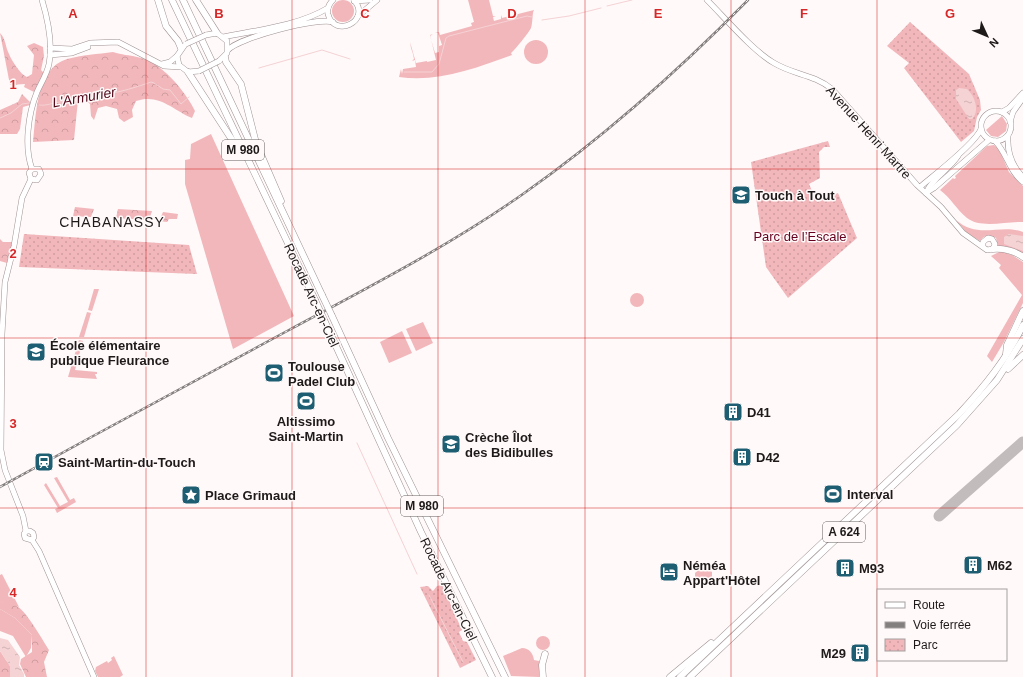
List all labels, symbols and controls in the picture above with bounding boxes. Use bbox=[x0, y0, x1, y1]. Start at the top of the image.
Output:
text: A bbox=[68, 6, 78, 21]
text: B bbox=[214, 6, 224, 21]
text: C bbox=[360, 6, 370, 21]
text: D bbox=[507, 6, 517, 21]
text: E bbox=[654, 6, 663, 21]
text: F bbox=[800, 6, 808, 21]
text: G bbox=[945, 6, 955, 21]
north arrow bbox=[967, 16, 1007, 56]
text: N bbox=[987, 36, 1001, 50]
text: 1 bbox=[9, 77, 17, 92]
water label: L'Armurier bbox=[51, 83, 118, 110]
street label: Avenue Henri Martre bbox=[823, 83, 914, 182]
road number: M 980 bbox=[222, 140, 264, 160]
school or university icon: Touch à Tout bbox=[730, 184, 752, 206]
place label: Touch à Tout bbox=[755, 188, 835, 203]
district label: CHABANASSY bbox=[59, 214, 165, 230]
park label: Parc de l’Escale bbox=[753, 229, 847, 244]
street label: Rocade Arc-en-Ciel bbox=[281, 241, 342, 350]
text: 2 bbox=[9, 246, 17, 261]
place label: École élémentaire publique Fleurance bbox=[50, 338, 169, 368]
school or university icon: École élémentaire publique Fleurance bbox=[25, 341, 47, 363]
place label: Toulouse Padel Club bbox=[288, 359, 355, 389]
sports icon: Toulouse Padel Club bbox=[263, 362, 285, 384]
sports icon: Altissimo Saint-Martin bbox=[295, 390, 317, 412]
building icon: D41 bbox=[722, 401, 744, 423]
place label: D41 bbox=[747, 405, 771, 420]
place label: Altissimo Saint-Martin bbox=[268, 414, 344, 444]
text: 3 bbox=[9, 416, 17, 431]
place label: Crèche Îlot des Bidibulles bbox=[465, 430, 553, 460]
school or university icon: Crèche Îlot des Bidibulles bbox=[440, 433, 462, 455]
building icon: D42 bbox=[731, 446, 753, 468]
place label: D42 bbox=[756, 450, 780, 465]
station icon: Saint-Martin-du-Touch bbox=[33, 451, 55, 473]
place label: Saint-Martin-du-Touch bbox=[58, 455, 196, 470]
sports icon: Interval bbox=[822, 483, 844, 505]
place icon: Place Grimaud bbox=[180, 484, 202, 506]
place label: Interval bbox=[847, 487, 893, 502]
place label: Place Grimaud bbox=[205, 488, 296, 503]
road number: M 980 bbox=[401, 496, 443, 516]
road number: A 624 bbox=[823, 522, 865, 542]
street label: Rocade Arc-en-Ciel bbox=[417, 535, 480, 643]
building icon: M62 bbox=[962, 554, 984, 576]
building icon: M93 bbox=[834, 557, 856, 579]
place label: Néméa Appart'Hôtel bbox=[683, 558, 760, 588]
place label: M62 bbox=[987, 558, 1012, 573]
hotel icon: Néméa Appart'Hôtel bbox=[658, 561, 680, 583]
place label: M93 bbox=[859, 561, 884, 576]
text: 4 bbox=[9, 585, 17, 600]
legend bbox=[877, 589, 1007, 661]
text: Route bbox=[913, 598, 945, 612]
text: Voie ferrée bbox=[913, 618, 971, 632]
text: Parc bbox=[913, 638, 938, 652]
building icon: M29 bbox=[849, 642, 871, 664]
place label: M29 bbox=[821, 646, 846, 661]

